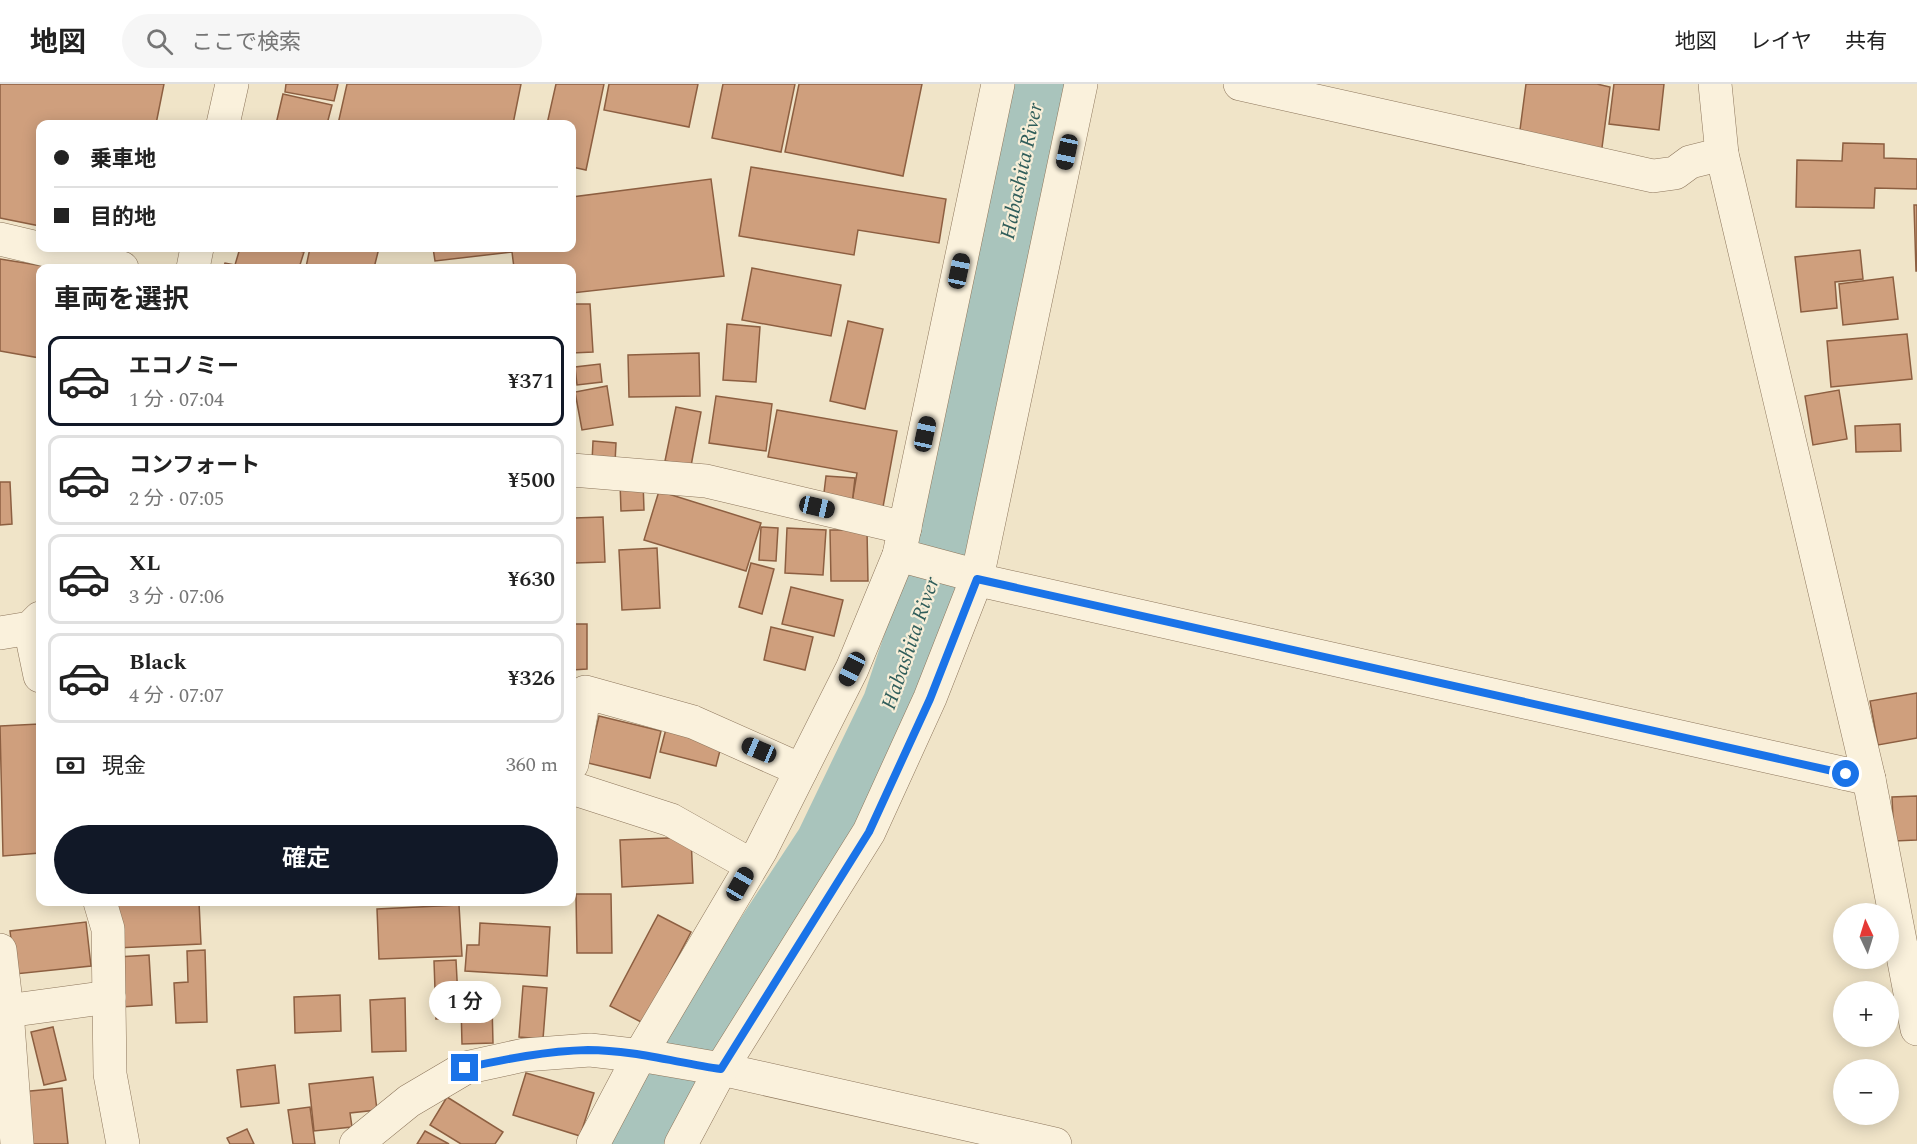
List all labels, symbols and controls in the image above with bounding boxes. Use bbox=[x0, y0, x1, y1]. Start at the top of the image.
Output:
search box bbox=[122, 14, 542, 68]
text: 地図 bbox=[30, 21, 86, 64]
icon: search bbox=[143, 25, 176, 58]
text: ここで検索 bbox=[191, 26, 301, 59]
text: 地図 bbox=[1675, 26, 1717, 58]
text: レイヤ bbox=[1750, 26, 1812, 58]
text: 共有 bbox=[1845, 26, 1887, 58]
water label: Habashita River bbox=[992, 99, 1052, 242]
car bbox=[1054, 133, 1080, 171]
text: 乗車地 bbox=[90, 143, 156, 176]
text: 目的地 bbox=[90, 201, 156, 234]
car bbox=[946, 252, 972, 290]
text: 車両を選択 bbox=[54, 279, 189, 321]
text: エコノミー bbox=[129, 350, 239, 383]
icon: car bbox=[57, 354, 111, 408]
text: ¥371 bbox=[508, 365, 555, 398]
text: 1 分 · 07:04 bbox=[129, 385, 224, 415]
car bbox=[912, 415, 938, 453]
text: コンフォート bbox=[129, 449, 260, 482]
icon: car bbox=[57, 453, 111, 507]
text: ¥500 bbox=[508, 464, 555, 497]
text: 2 分 · 07:05 bbox=[129, 484, 224, 514]
car bbox=[797, 494, 837, 520]
text: XL bbox=[129, 547, 160, 580]
icon: car bbox=[57, 552, 111, 606]
text: ¥630 bbox=[508, 563, 555, 596]
water label: Habashita River bbox=[873, 572, 949, 714]
text: 3 分 · 07:06 bbox=[129, 582, 224, 612]
text: Black bbox=[129, 646, 187, 679]
car bbox=[836, 649, 868, 689]
icon: car bbox=[57, 651, 111, 705]
text: ¥326 bbox=[508, 662, 555, 695]
text: 4 分 · 07:07 bbox=[129, 681, 224, 711]
car bbox=[739, 735, 779, 765]
icon: cash bbox=[54, 749, 87, 782]
text: 現金 bbox=[102, 750, 146, 783]
text: 360 m bbox=[506, 750, 558, 780]
route start bbox=[1832, 760, 1859, 787]
button: 確定 bbox=[54, 825, 558, 894]
car bbox=[723, 864, 757, 904]
north arrow bbox=[1833, 903, 1899, 969]
map controls bbox=[1833, 903, 1899, 1125]
callout: 1 分 bbox=[429, 981, 501, 1023]
button: + bbox=[1833, 981, 1899, 1047]
text: 1 分 bbox=[447, 987, 483, 1017]
route end bbox=[451, 1054, 478, 1081]
button: − bbox=[1833, 1059, 1899, 1125]

